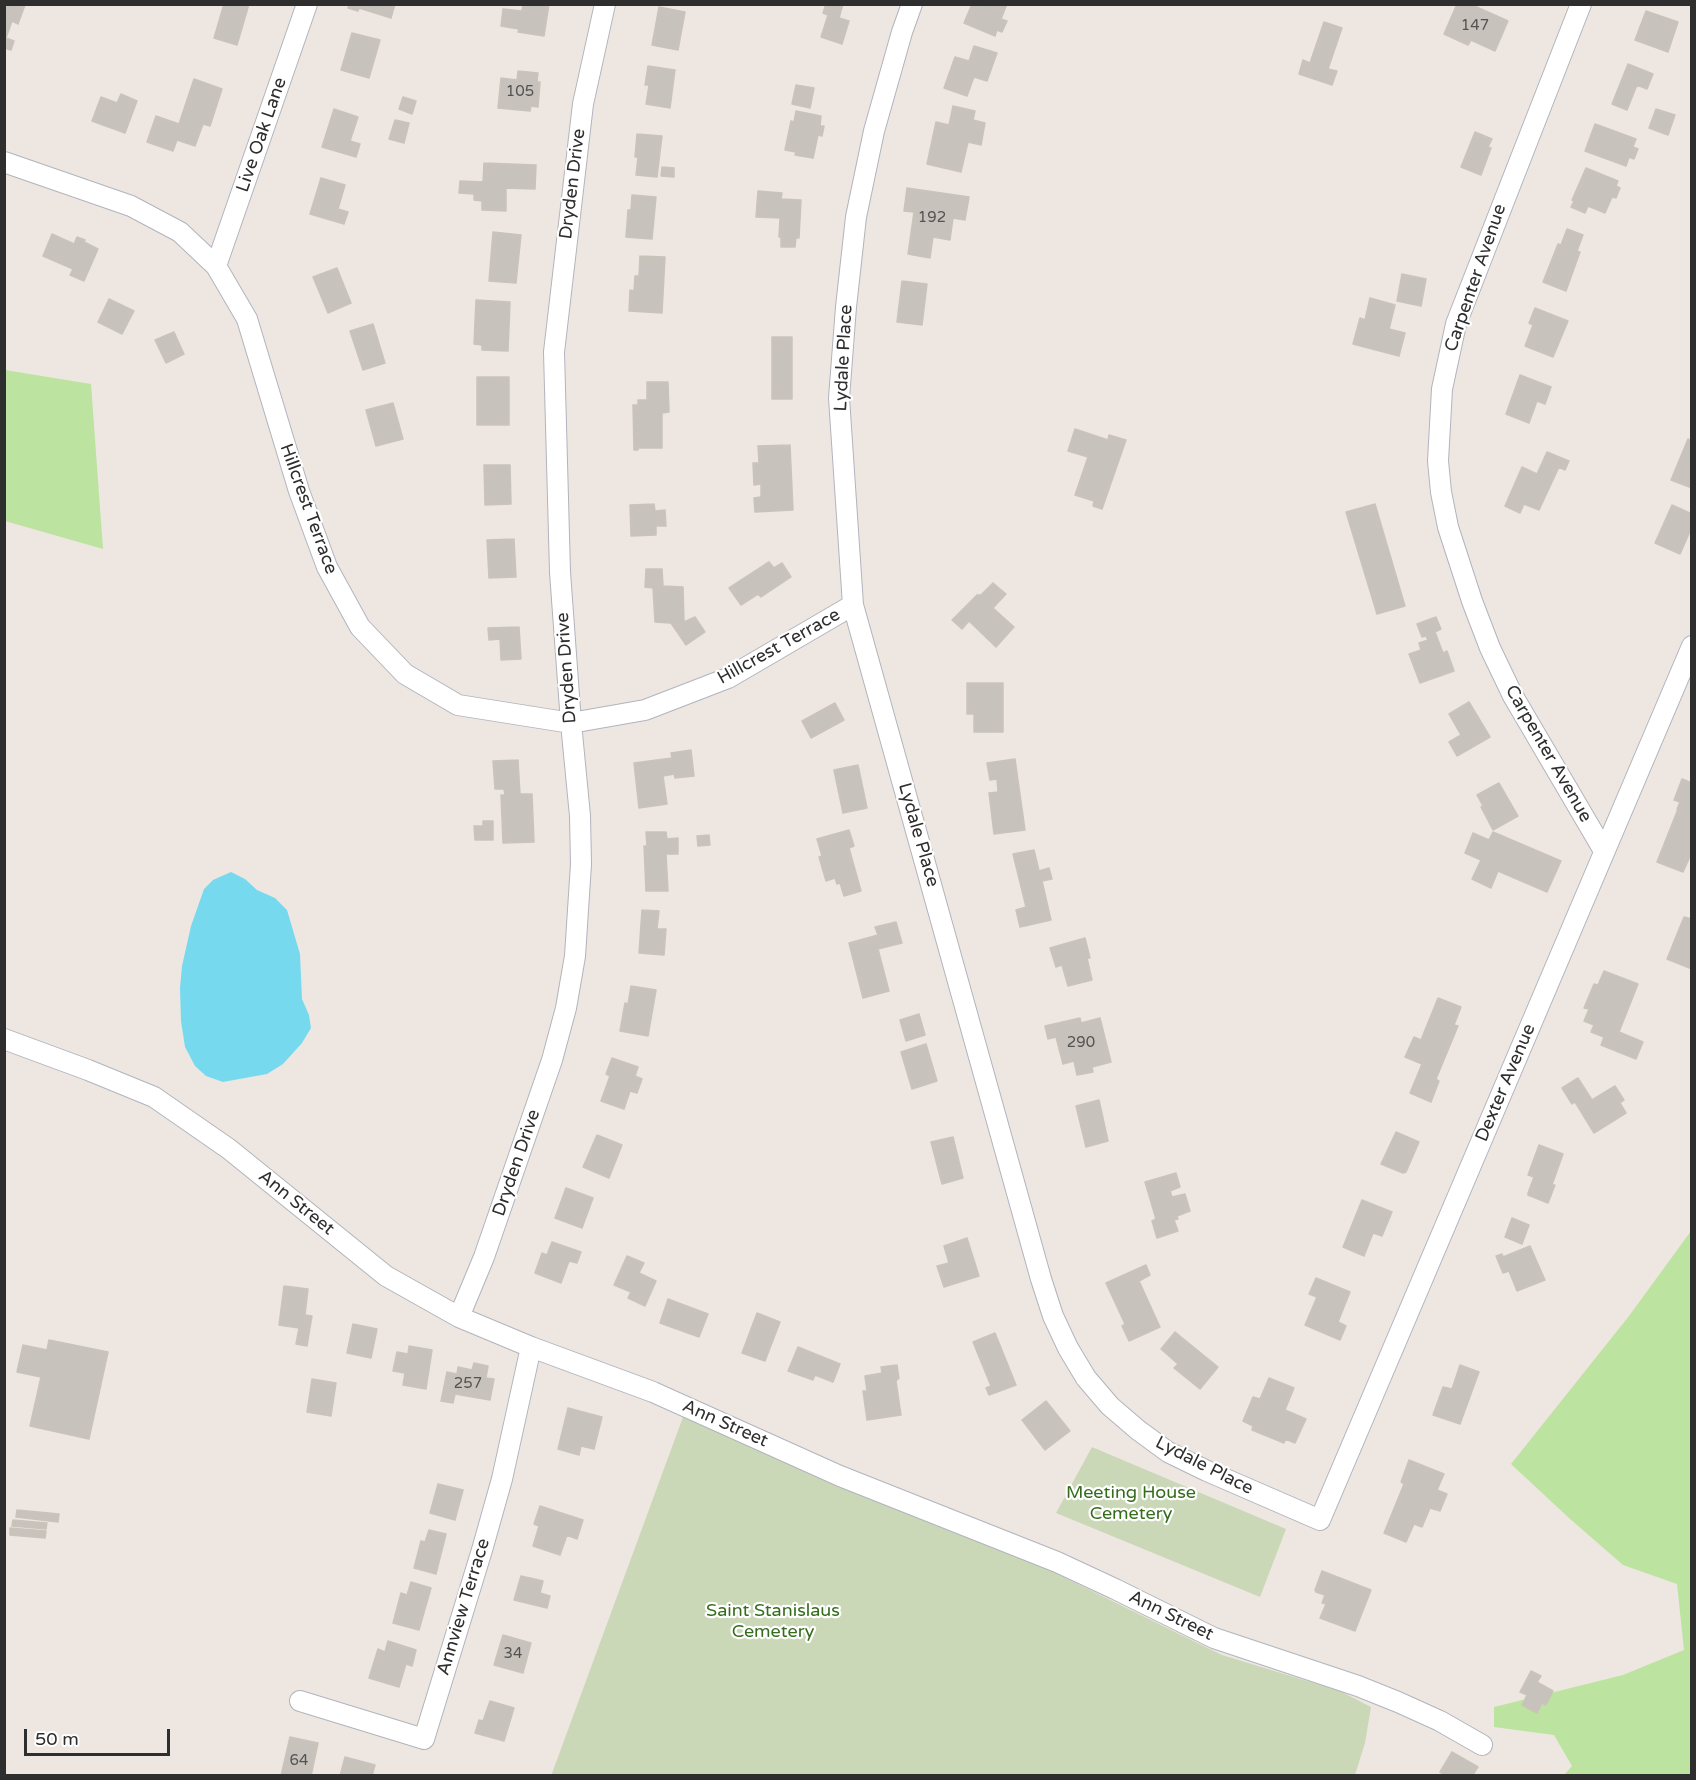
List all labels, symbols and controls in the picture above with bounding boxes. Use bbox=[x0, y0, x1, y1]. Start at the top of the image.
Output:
house number: 147 bbox=[1461, 17, 1489, 35]
street label: Live Oak Lane bbox=[232, 75, 292, 195]
house number: 105 bbox=[506, 83, 534, 101]
street label: Dryden Drive bbox=[555, 127, 591, 241]
street label: Carpenter Avenue bbox=[1441, 201, 1511, 355]
house number: 192 bbox=[918, 209, 946, 227]
street label: Lydale Place bbox=[830, 304, 858, 412]
street label: Hillcrest Terrace bbox=[274, 441, 342, 577]
street label: Hillcrest Terrace bbox=[714, 604, 844, 690]
street label: Dryden Drive bbox=[552, 612, 582, 724]
street label: Carpenter Avenue bbox=[1500, 682, 1596, 826]
street label: Lydale Place bbox=[893, 781, 943, 889]
street label: Dexter Avenue bbox=[1471, 1021, 1541, 1145]
house number: 290 bbox=[1067, 1034, 1095, 1052]
street label: Dryden Drive bbox=[489, 1107, 545, 1219]
street label: Ann Street bbox=[254, 1166, 338, 1240]
house number: 257 bbox=[454, 1375, 482, 1393]
street label: Ann Street bbox=[679, 1396, 771, 1452]
street label: Lydale Place bbox=[1151, 1432, 1257, 1500]
park label: Meeting House Cemetery bbox=[1066, 1482, 1196, 1524]
street label: Annview Terrace bbox=[433, 1536, 495, 1678]
street label: Ann Street bbox=[1125, 1586, 1217, 1646]
park label: Saint Stanislaus Cemetery bbox=[706, 1600, 840, 1642]
house number: 34 bbox=[504, 1645, 522, 1663]
scale bar bbox=[27, 1717, 172, 1755]
text: 50 m bbox=[35, 1728, 79, 1750]
house number: 64 bbox=[290, 1752, 308, 1770]

